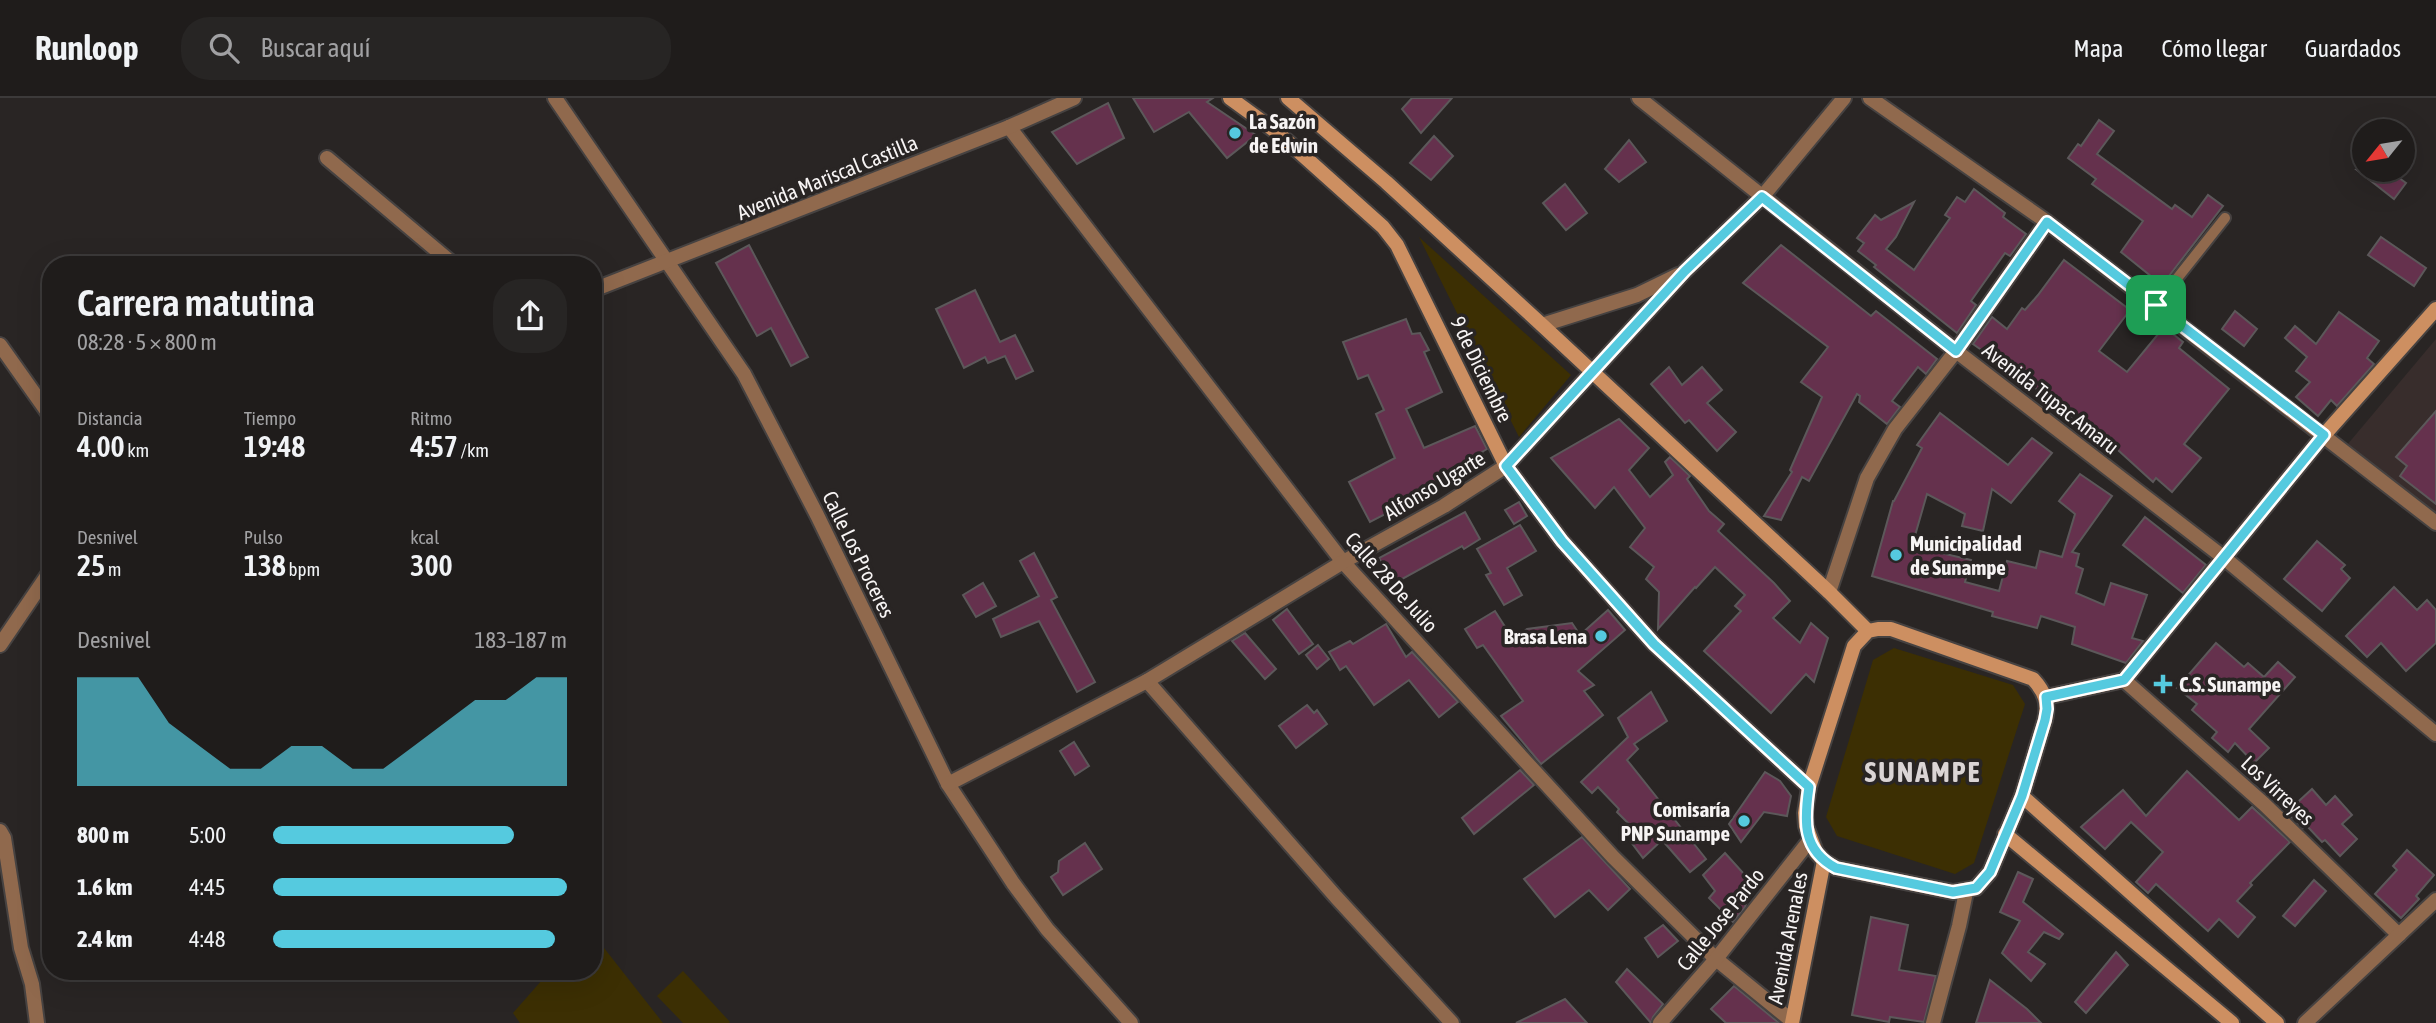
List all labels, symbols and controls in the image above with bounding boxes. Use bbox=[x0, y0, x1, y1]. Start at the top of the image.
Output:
search box bbox=[181, 17, 671, 80]
text: Runloop bbox=[35, 29, 139, 67]
icon: search bbox=[205, 29, 243, 67]
text: Buscar aquí bbox=[261, 33, 371, 63]
text: Mapa bbox=[2074, 35, 2123, 62]
text: Cómo llegar bbox=[2161, 35, 2267, 62]
text: Guardados bbox=[2305, 35, 2401, 62]
place label: La Sazón de Edwin bbox=[1249, 109, 1318, 157]
north arrow bbox=[2352, 119, 2415, 182]
map controls bbox=[2352, 119, 2415, 182]
marker: La Sazón de Edwin bbox=[1227, 125, 1243, 141]
street label: Avenida Mariscal Castilla bbox=[733, 130, 921, 224]
pin bbox=[2126, 275, 2186, 335]
button: share bbox=[493, 279, 567, 353]
text: Carrera matutina bbox=[77, 281, 315, 324]
icon: arrive bbox=[2137, 286, 2175, 324]
street label: 9 de Diciembre bbox=[1446, 312, 1518, 426]
text: 08:28 · 5 × 800 m bbox=[77, 329, 217, 355]
street label: Avenida Tupac Amaru bbox=[1978, 337, 2124, 459]
text: Distancia bbox=[77, 407, 142, 429]
text: Tiempo bbox=[244, 407, 296, 429]
text: Ritmo bbox=[410, 407, 452, 429]
text: 4.00 bbox=[77, 429, 125, 463]
text: 19:48 bbox=[244, 429, 305, 463]
text: 4:57 bbox=[410, 429, 458, 463]
text: km bbox=[125, 439, 149, 461]
text: /km bbox=[458, 439, 489, 461]
street label: Alfonso Ugarte bbox=[1379, 445, 1489, 525]
street label: Calle Los Proceres bbox=[818, 487, 900, 621]
text: Desnivel bbox=[77, 526, 138, 548]
text: Pulso bbox=[244, 526, 283, 548]
text: kcal bbox=[410, 526, 439, 548]
street label: Calle 28 De Julio bbox=[1341, 527, 1443, 637]
place label: Municipalidad de Sunampe bbox=[1910, 531, 2022, 579]
marker: Municipalidad de Sunampe bbox=[1888, 547, 1904, 563]
text: 25 bbox=[77, 548, 105, 582]
text: 138 bbox=[244, 548, 286, 582]
text: 300 bbox=[410, 548, 453, 582]
text: m bbox=[105, 558, 122, 580]
text: bpm bbox=[286, 558, 320, 580]
place label: Brasa Lena bbox=[1504, 624, 1587, 648]
text: Desnivel bbox=[77, 627, 151, 653]
text: 183–187 m bbox=[474, 627, 567, 653]
marker: Brasa Lena bbox=[1593, 628, 1609, 644]
place label: C.S. Sunampe bbox=[2179, 672, 2281, 696]
marker: C.S. Sunampe bbox=[2153, 674, 2173, 694]
street label: Los Virreyes bbox=[2237, 750, 2319, 830]
district label: SUNAMPE bbox=[1865, 756, 1981, 788]
place label: Comisaría PNP Sunampe bbox=[1621, 797, 1730, 845]
marker: Comisaría PNP Sunampe bbox=[1736, 813, 1752, 829]
text: 800 m bbox=[77, 822, 129, 848]
text: 5:00 bbox=[189, 822, 226, 848]
street label: Calle Jose Pardo bbox=[1671, 863, 1769, 975]
street label: Avenida Arenales bbox=[1762, 870, 1812, 1006]
text: 1.6 km bbox=[77, 874, 133, 900]
text: 4:45 bbox=[189, 874, 226, 900]
text: 2.4 km bbox=[77, 926, 133, 952]
text: 4:48 bbox=[189, 926, 226, 952]

